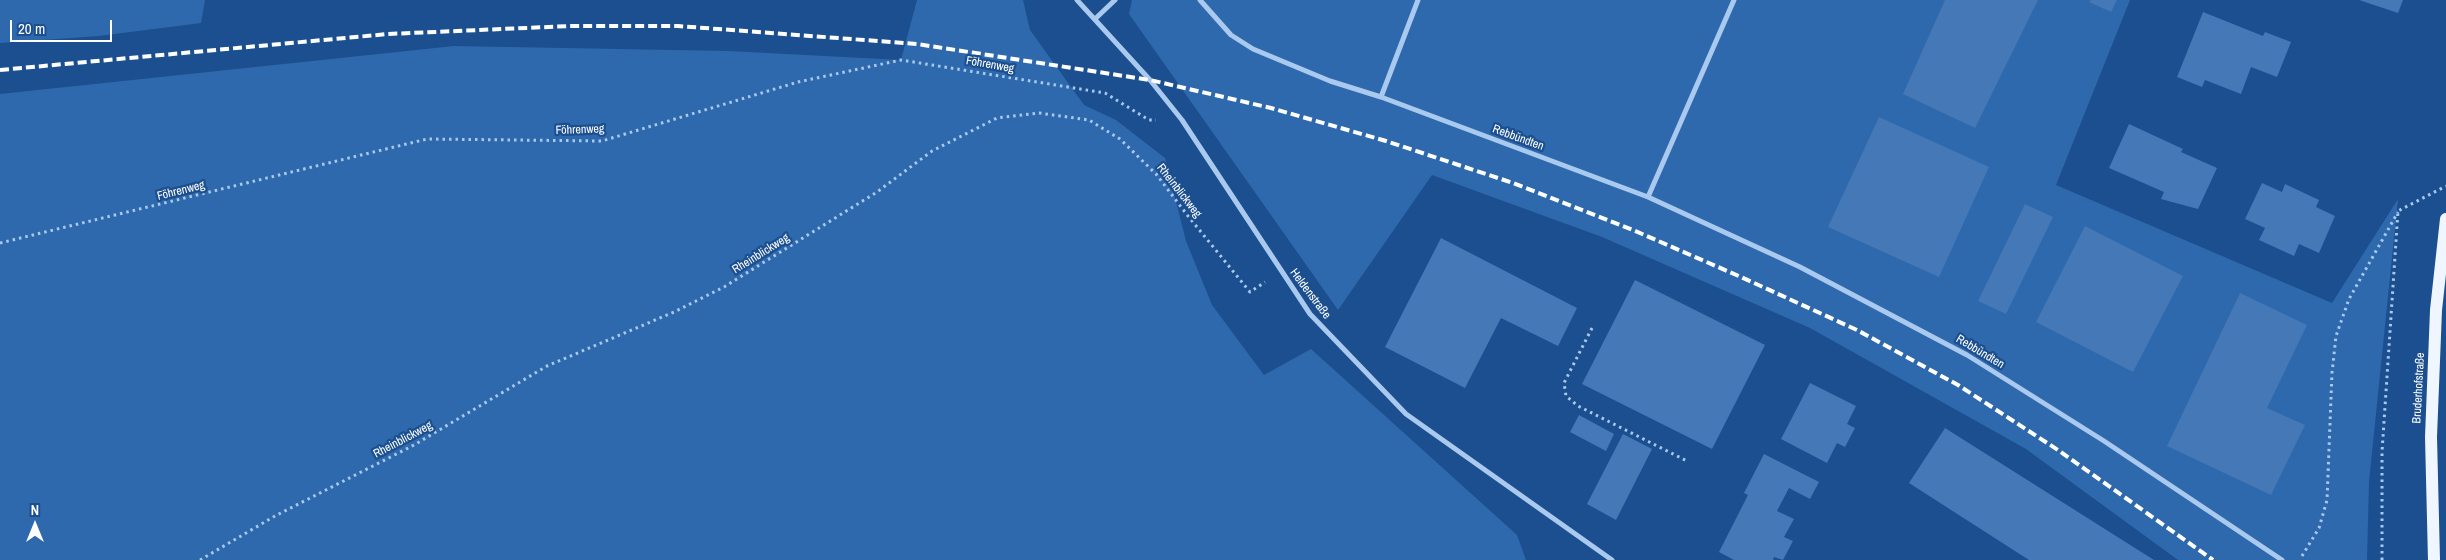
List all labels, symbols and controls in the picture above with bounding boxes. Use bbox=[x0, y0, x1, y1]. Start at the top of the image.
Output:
scale bar bbox=[12, 10, 115, 42]
text: 20 m bbox=[18, 18, 45, 39]
street label: Föhrenweg bbox=[965, 54, 1015, 76]
street label: Föhrenweg bbox=[555, 122, 605, 138]
street label: Rebbündten bbox=[1490, 122, 1546, 154]
street label: Rheinblickweg bbox=[1153, 161, 1205, 221]
street label: Föhrenweg bbox=[156, 178, 206, 204]
street label: Rheinblickweg bbox=[730, 231, 792, 277]
street label: Heldenstraße bbox=[1286, 266, 1334, 322]
street label: Rebbündten bbox=[1953, 332, 2007, 372]
street label: Bruderhofstraße bbox=[2410, 352, 2428, 424]
street label: Rheinblickweg bbox=[371, 418, 435, 462]
north arrow bbox=[10, 500, 60, 550]
text: N bbox=[31, 501, 39, 519]

